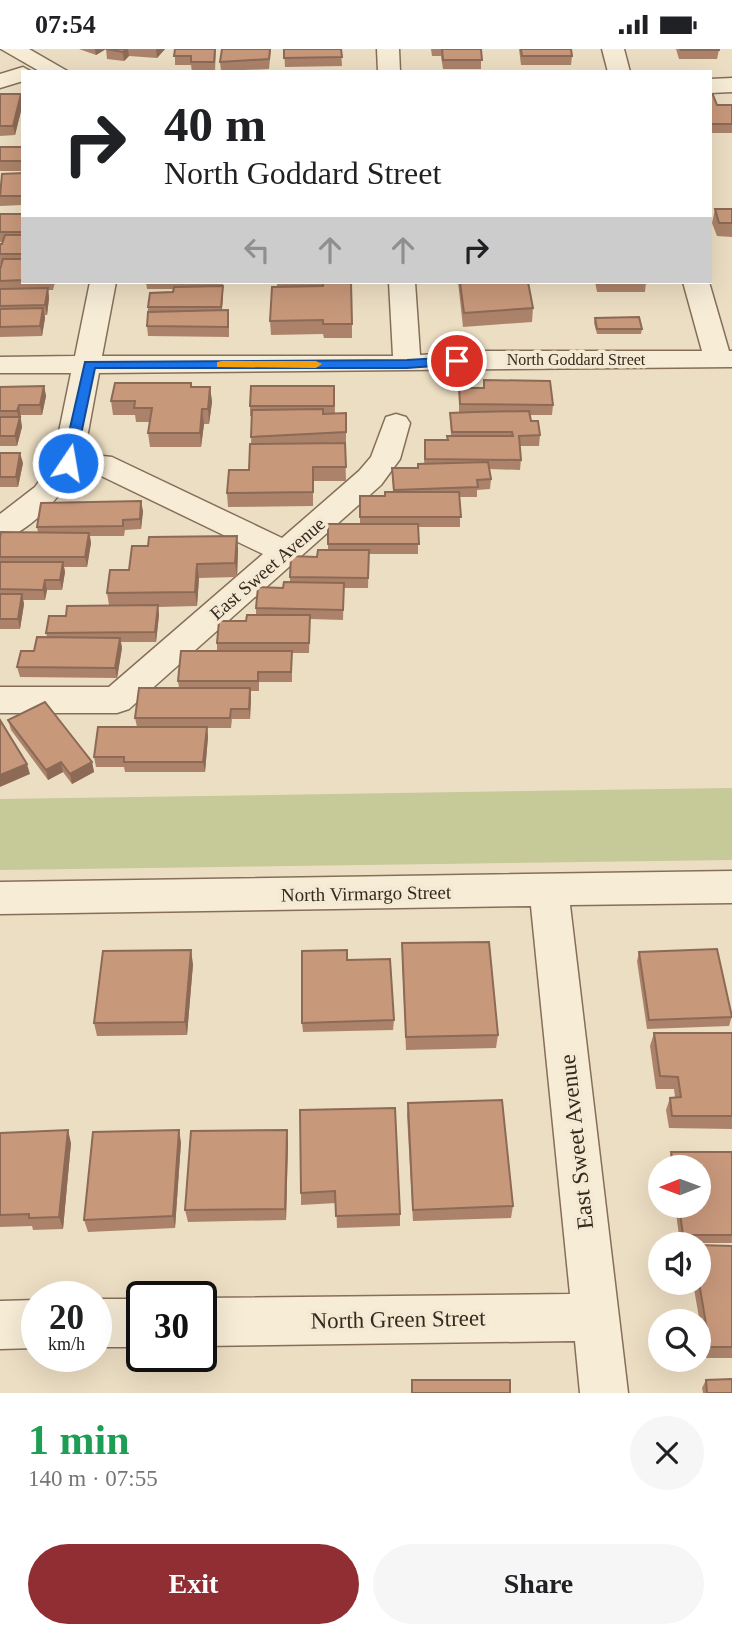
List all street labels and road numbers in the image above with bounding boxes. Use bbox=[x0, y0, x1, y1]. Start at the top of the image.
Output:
street label: North Goddard Street bbox=[507, 351, 646, 368]
street label: East Sweet Avenue bbox=[206, 513, 329, 624]
street label: North Virmargo Street bbox=[281, 882, 452, 905]
street label: East Sweet Avenue bbox=[555, 1053, 598, 1231]
street label: North Green Street bbox=[310, 1305, 486, 1334]

